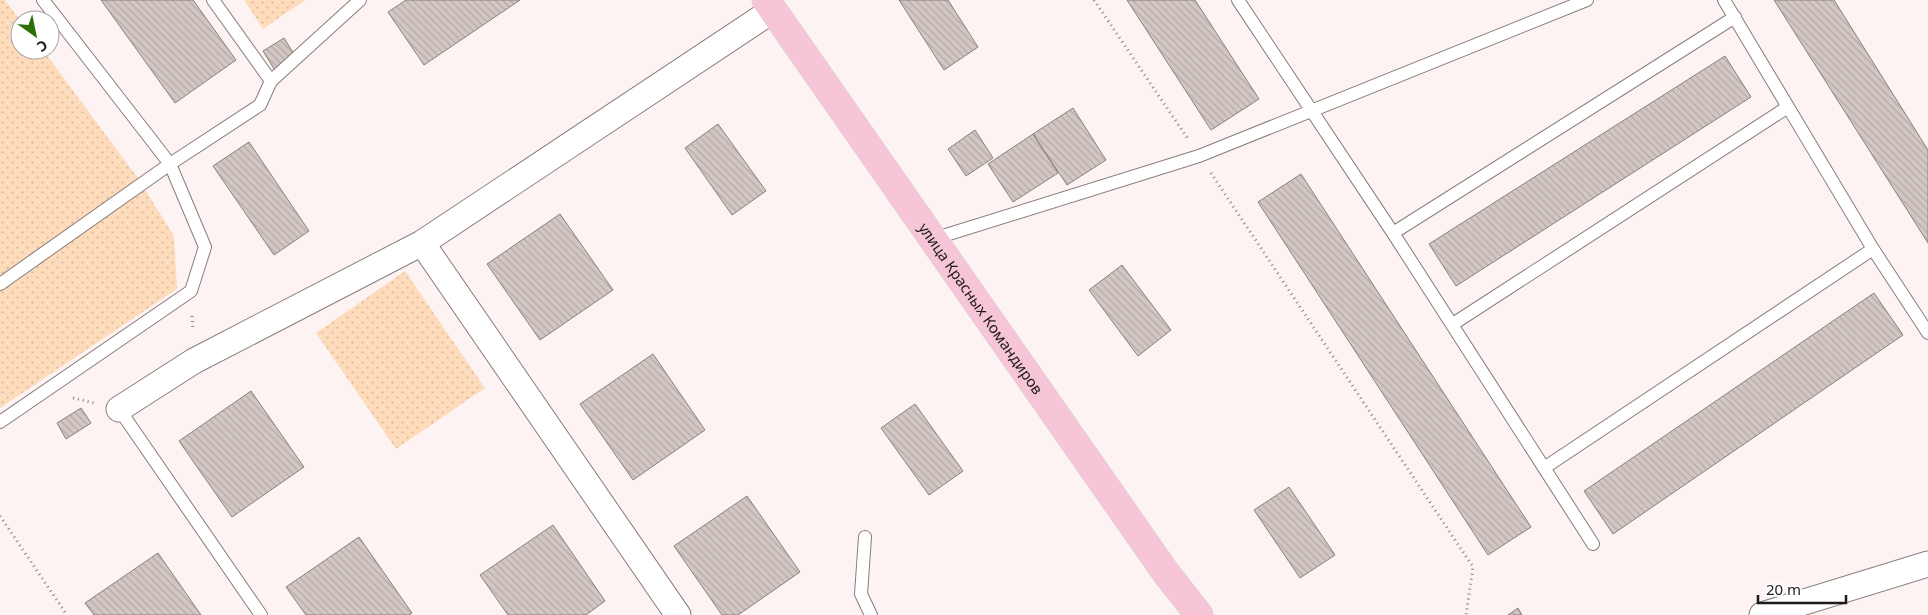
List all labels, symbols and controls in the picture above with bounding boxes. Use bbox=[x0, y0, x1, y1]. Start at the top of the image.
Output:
north arrow bbox=[10, 10, 60, 60]
text: С bbox=[33, 36, 51, 57]
street label: улица Красных Командиров bbox=[914, 219, 1048, 398]
scale bar bbox=[1758, 572, 1846, 604]
text: 20 m bbox=[1766, 579, 1801, 599]

